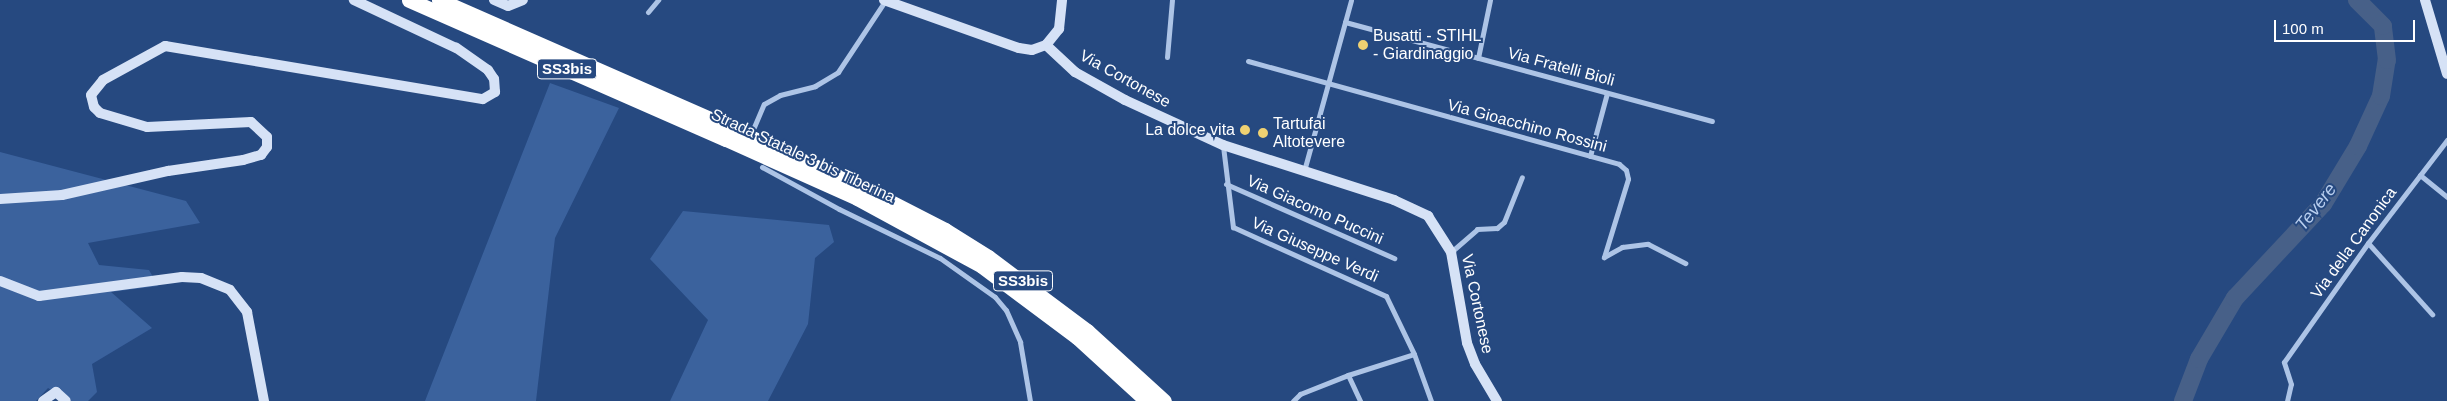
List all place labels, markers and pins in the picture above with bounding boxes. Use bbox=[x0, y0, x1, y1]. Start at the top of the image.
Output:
place label: Busatti - STIHL - Giardinaggio bbox=[1373, 26, 1481, 64]
marker: Busatti - STIHL - Giardinaggio bbox=[1357, 39, 1369, 51]
place label: Tartufai Altotevere bbox=[1273, 114, 1345, 152]
place label: La dolce vita bbox=[1145, 120, 1235, 140]
marker: La dolce vita bbox=[1239, 124, 1251, 136]
marker: Tartufai Altotevere bbox=[1257, 127, 1269, 139]

